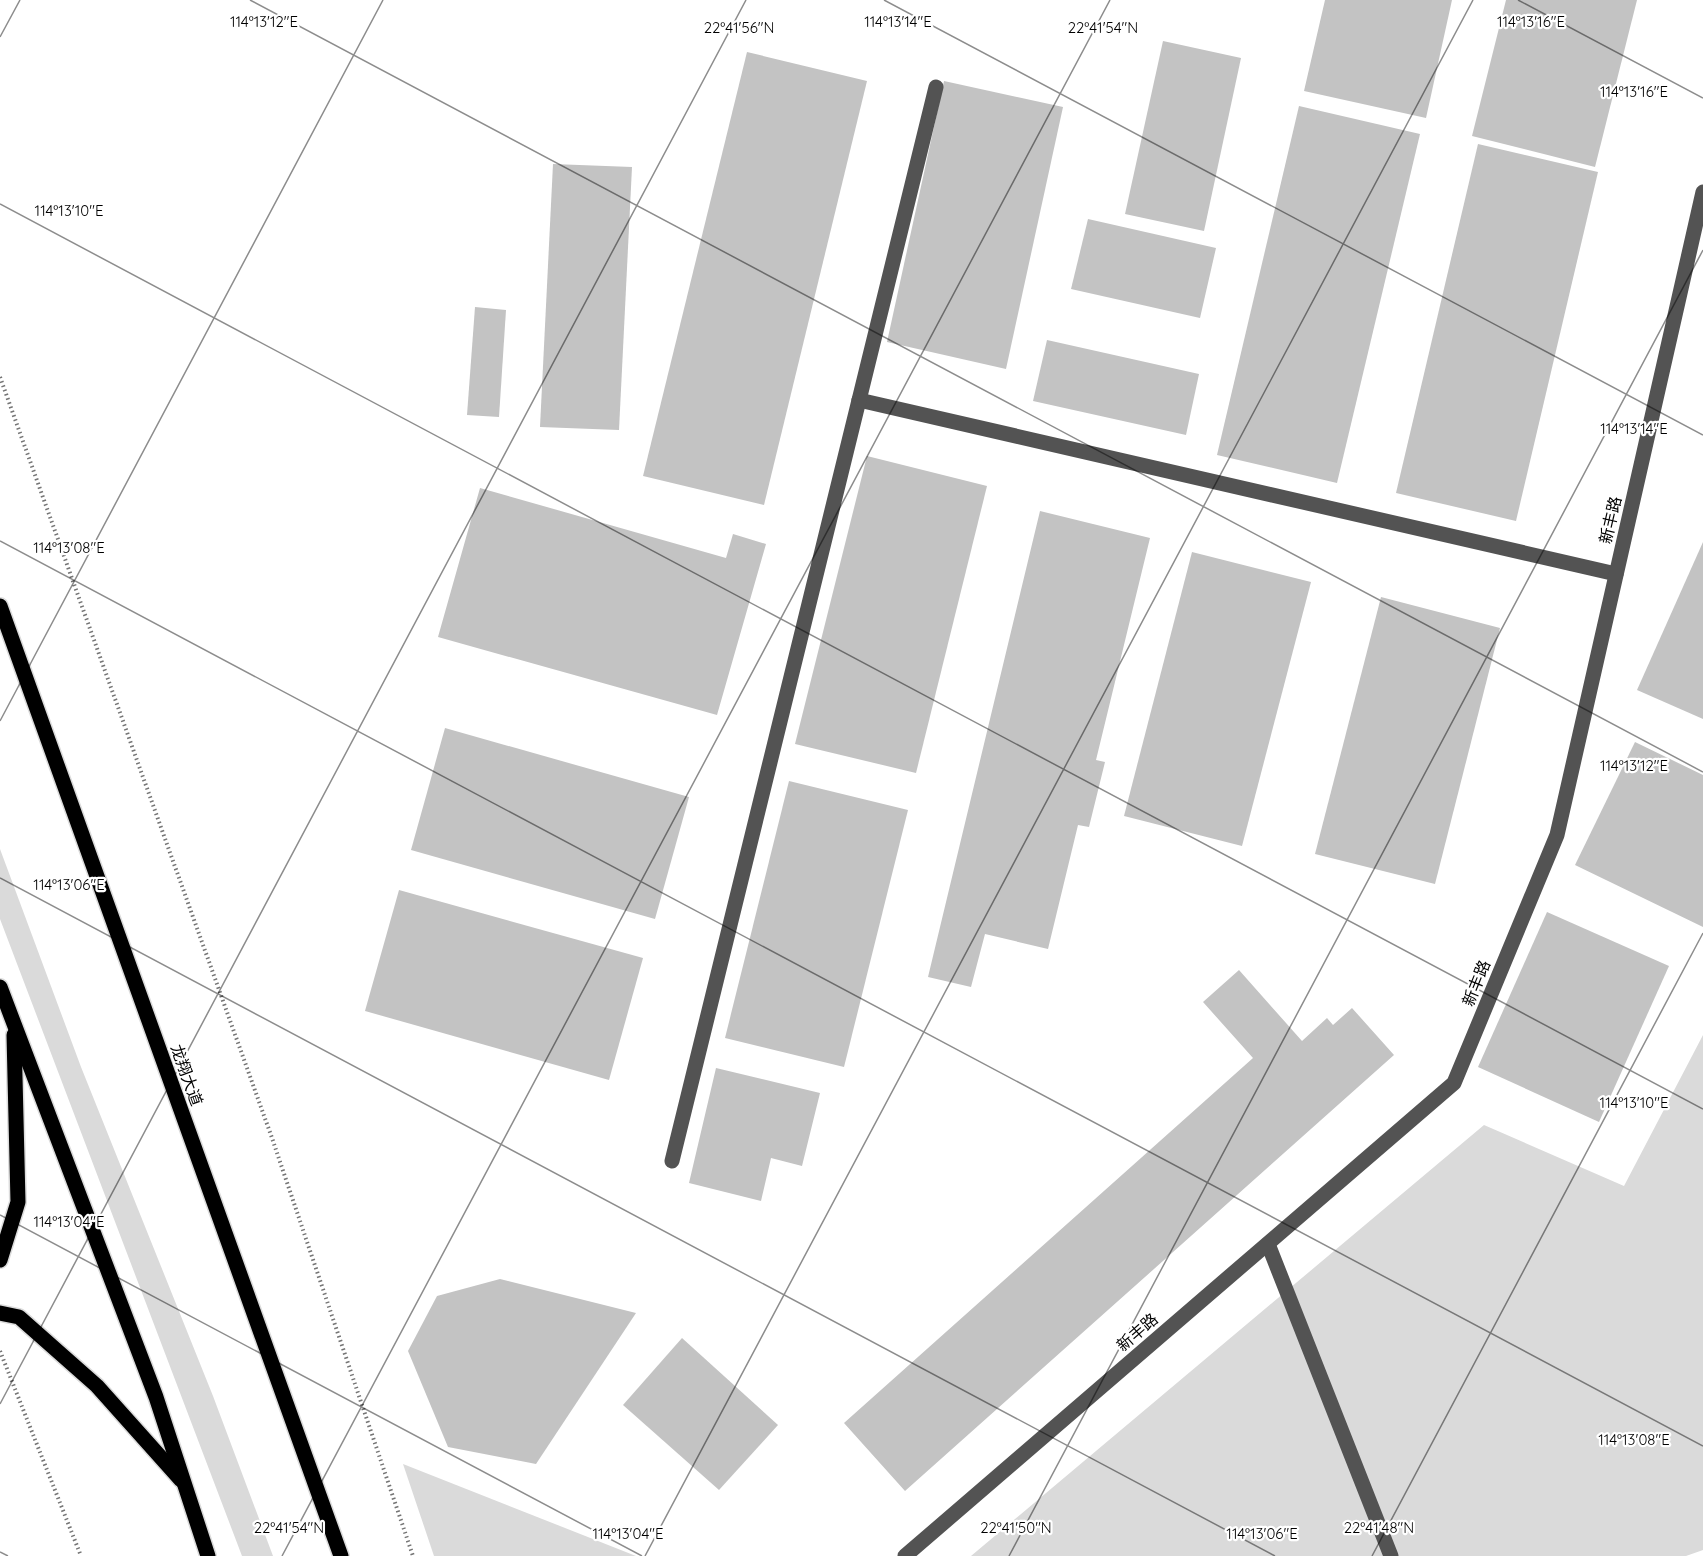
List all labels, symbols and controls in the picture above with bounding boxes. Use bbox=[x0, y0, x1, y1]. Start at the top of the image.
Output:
text: 114°13'12"E bbox=[230, 12, 298, 31]
text: 114°13'14"E bbox=[864, 12, 932, 31]
text: 114°13'16"E bbox=[1497, 12, 1565, 31]
text: 22°41'56"N bbox=[704, 18, 774, 37]
text: 22°41'54"N bbox=[1068, 18, 1138, 37]
text: 114°13'16"E bbox=[1600, 82, 1668, 101]
text: 114°13'10"E bbox=[35, 201, 103, 220]
text: 114°13'14"E bbox=[1600, 419, 1668, 438]
street label: 新丰路 bbox=[1595, 494, 1625, 546]
text: 114°13'08"E bbox=[33, 538, 105, 557]
text: 114°13'12"E bbox=[1600, 756, 1668, 775]
text: 114°13'06"E bbox=[33, 875, 105, 894]
street label: 新丰路 bbox=[1458, 957, 1494, 1009]
street label: 龙翔大道 bbox=[167, 1042, 207, 1108]
text: 114°13'10"E bbox=[1600, 1093, 1668, 1112]
text: 114°13'04"E bbox=[33, 1212, 105, 1231]
street label: 新丰路 bbox=[1112, 1309, 1162, 1355]
text: 114°13'08"E bbox=[1598, 1430, 1670, 1449]
text: 22°41'54"N bbox=[254, 1518, 324, 1537]
text: 22°41'50"N bbox=[980, 1518, 1052, 1537]
text: 22°41'48"N bbox=[1344, 1518, 1414, 1537]
text: 114°13'04"E bbox=[592, 1524, 664, 1543]
text: 114°13'06"E bbox=[1226, 1524, 1298, 1543]

